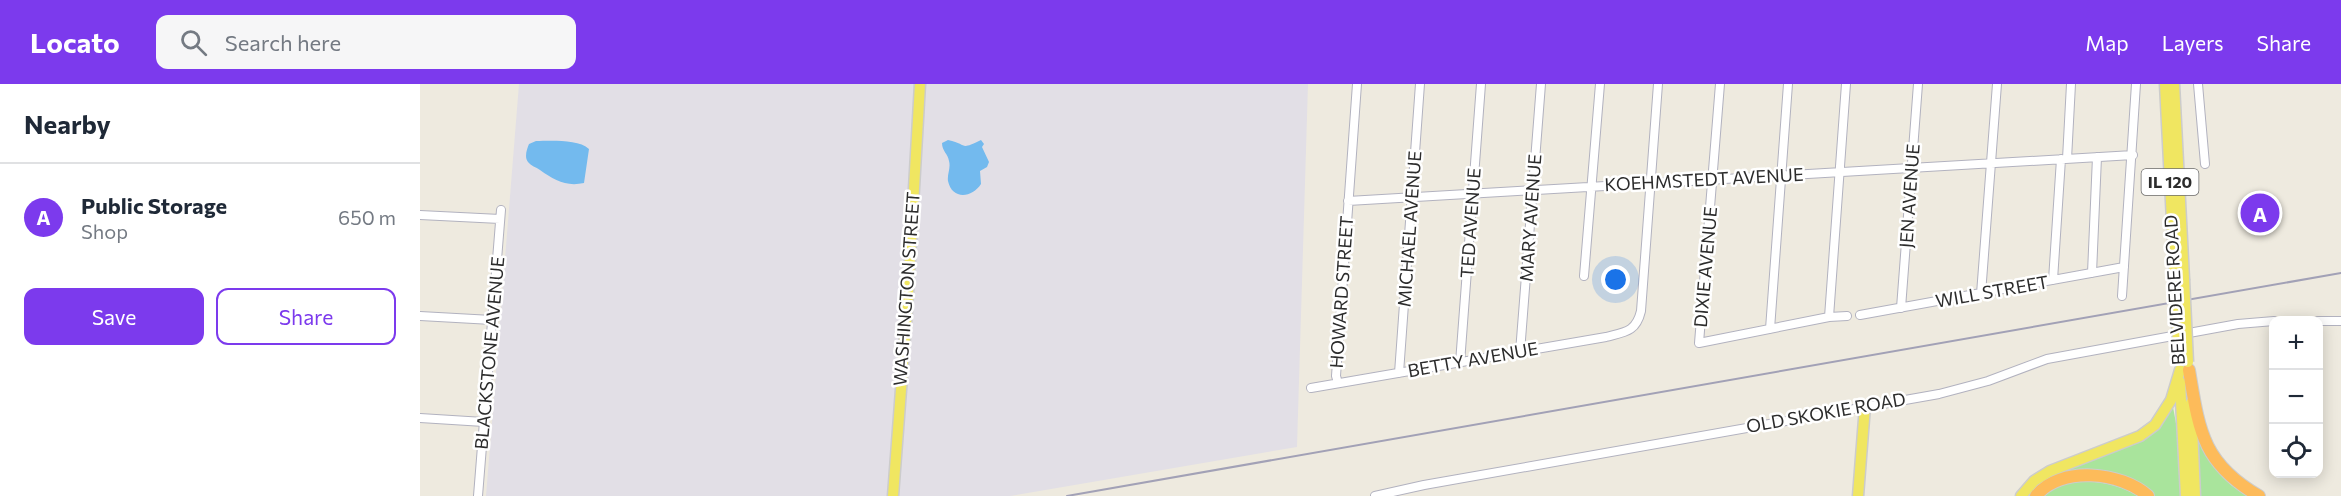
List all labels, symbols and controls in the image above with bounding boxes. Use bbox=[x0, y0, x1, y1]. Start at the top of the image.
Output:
search box bbox=[156, 15, 576, 69]
text: Locato bbox=[30, 25, 120, 59]
icon: search bbox=[177, 26, 210, 59]
text: Search here bbox=[225, 29, 341, 56]
text: Map bbox=[2085, 30, 2129, 55]
text: Layers bbox=[2162, 30, 2224, 55]
text: Share bbox=[2257, 30, 2311, 55]
text: Nearby bbox=[24, 108, 111, 139]
street label: JEN AVENUE bbox=[1894, 143, 1924, 249]
street label: MICHAEL AVENUE bbox=[1393, 150, 1425, 308]
street label: MARY AVENUE bbox=[1515, 153, 1545, 283]
street label: KOEHMSTEDT AVENUE bbox=[1604, 163, 1804, 195]
street label: TED AVENUE bbox=[1455, 167, 1485, 279]
road number: IL 120 bbox=[2142, 169, 2198, 195]
pin: A bbox=[2240, 190, 2280, 236]
street label: WASHINGTON STREET bbox=[888, 191, 924, 387]
text: Public Storage bbox=[81, 192, 227, 219]
text: A bbox=[36, 205, 51, 229]
text: 650 m bbox=[338, 205, 396, 229]
street label: DIXIE AVENUE bbox=[1689, 206, 1721, 328]
street label: BELVIDERE ROAD bbox=[2159, 214, 2189, 366]
street label: HOWARD STREET bbox=[1325, 215, 1357, 369]
text: Shop bbox=[81, 219, 128, 243]
street label: BLACKSTONE AVENUE bbox=[470, 256, 508, 450]
your location bbox=[1601, 265, 1630, 294]
street label: WILL STREET bbox=[1934, 270, 2050, 312]
button: Save bbox=[24, 288, 204, 345]
button: Share bbox=[216, 288, 396, 345]
map controls bbox=[2269, 316, 2323, 478]
button: + bbox=[2269, 316, 2323, 370]
street label: BETTY AVENUE bbox=[1406, 337, 1540, 381]
button: − bbox=[2269, 370, 2323, 424]
street label: OLD SKOKIE ROAD bbox=[1744, 387, 1907, 437]
button: locate bbox=[2269, 424, 2323, 478]

